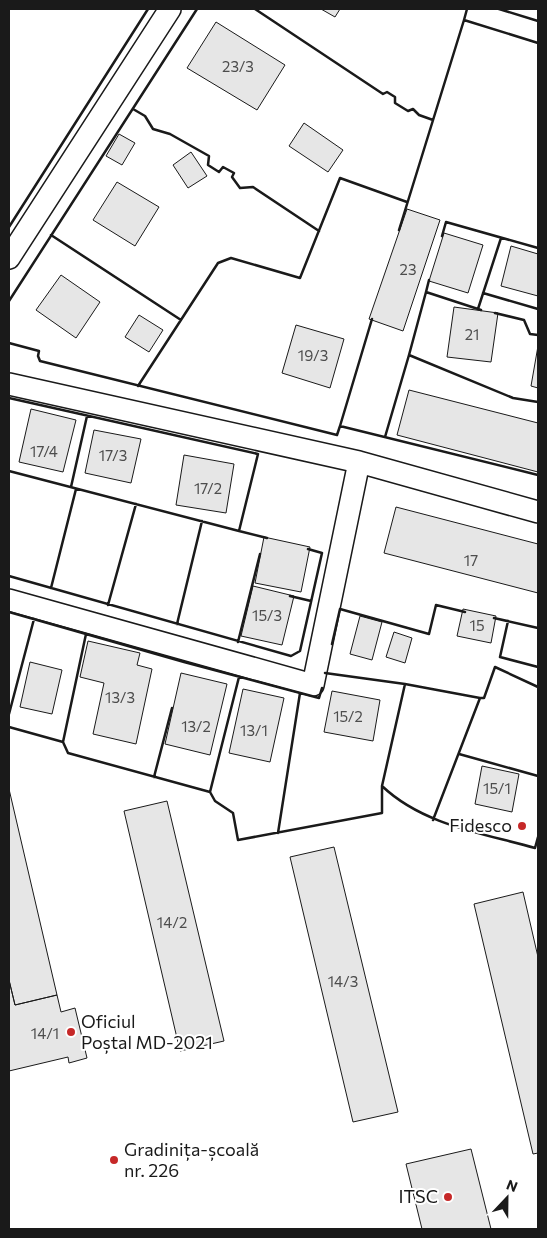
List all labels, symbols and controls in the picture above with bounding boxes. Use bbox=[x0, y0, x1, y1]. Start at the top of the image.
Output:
house number: 23/3 bbox=[222, 57, 254, 75]
house number: 23 bbox=[400, 260, 416, 278]
house number: 21 bbox=[465, 325, 479, 343]
house number: 19/3 bbox=[298, 346, 328, 364]
house number: 17/4 bbox=[30, 442, 58, 460]
house number: 17/3 bbox=[99, 446, 127, 464]
house number: 17/2 bbox=[194, 479, 222, 497]
house number: 17 bbox=[464, 551, 478, 569]
house number: 15/3 bbox=[252, 606, 282, 624]
house number: 15 bbox=[469, 616, 485, 634]
house number: 13/3 bbox=[105, 688, 135, 706]
house number: 15/2 bbox=[333, 707, 363, 725]
house number: 13/2 bbox=[181, 717, 211, 735]
house number: 13/1 bbox=[240, 721, 268, 739]
house number: 15/1 bbox=[483, 779, 511, 797]
place label: Fidesco bbox=[449, 814, 512, 836]
marker: Fidesco bbox=[516, 820, 528, 832]
house number: 14/2 bbox=[157, 913, 187, 931]
house number: 14/3 bbox=[328, 972, 358, 990]
place label: Oficiul Poștal MD-2021 bbox=[81, 1010, 213, 1054]
house number: 14/1 bbox=[31, 1024, 59, 1042]
marker: Oficiul Poștal MD-2021 bbox=[65, 1026, 77, 1038]
place label: Gradinița-școală nr. 226 bbox=[124, 1138, 259, 1181]
marker: Gradinița-școală nr. 226 bbox=[108, 1154, 120, 1166]
north arrow bbox=[482, 1173, 532, 1223]
text: N bbox=[504, 1176, 520, 1195]
place label: ITSC bbox=[399, 1185, 438, 1207]
marker: ITSC bbox=[442, 1191, 454, 1203]

